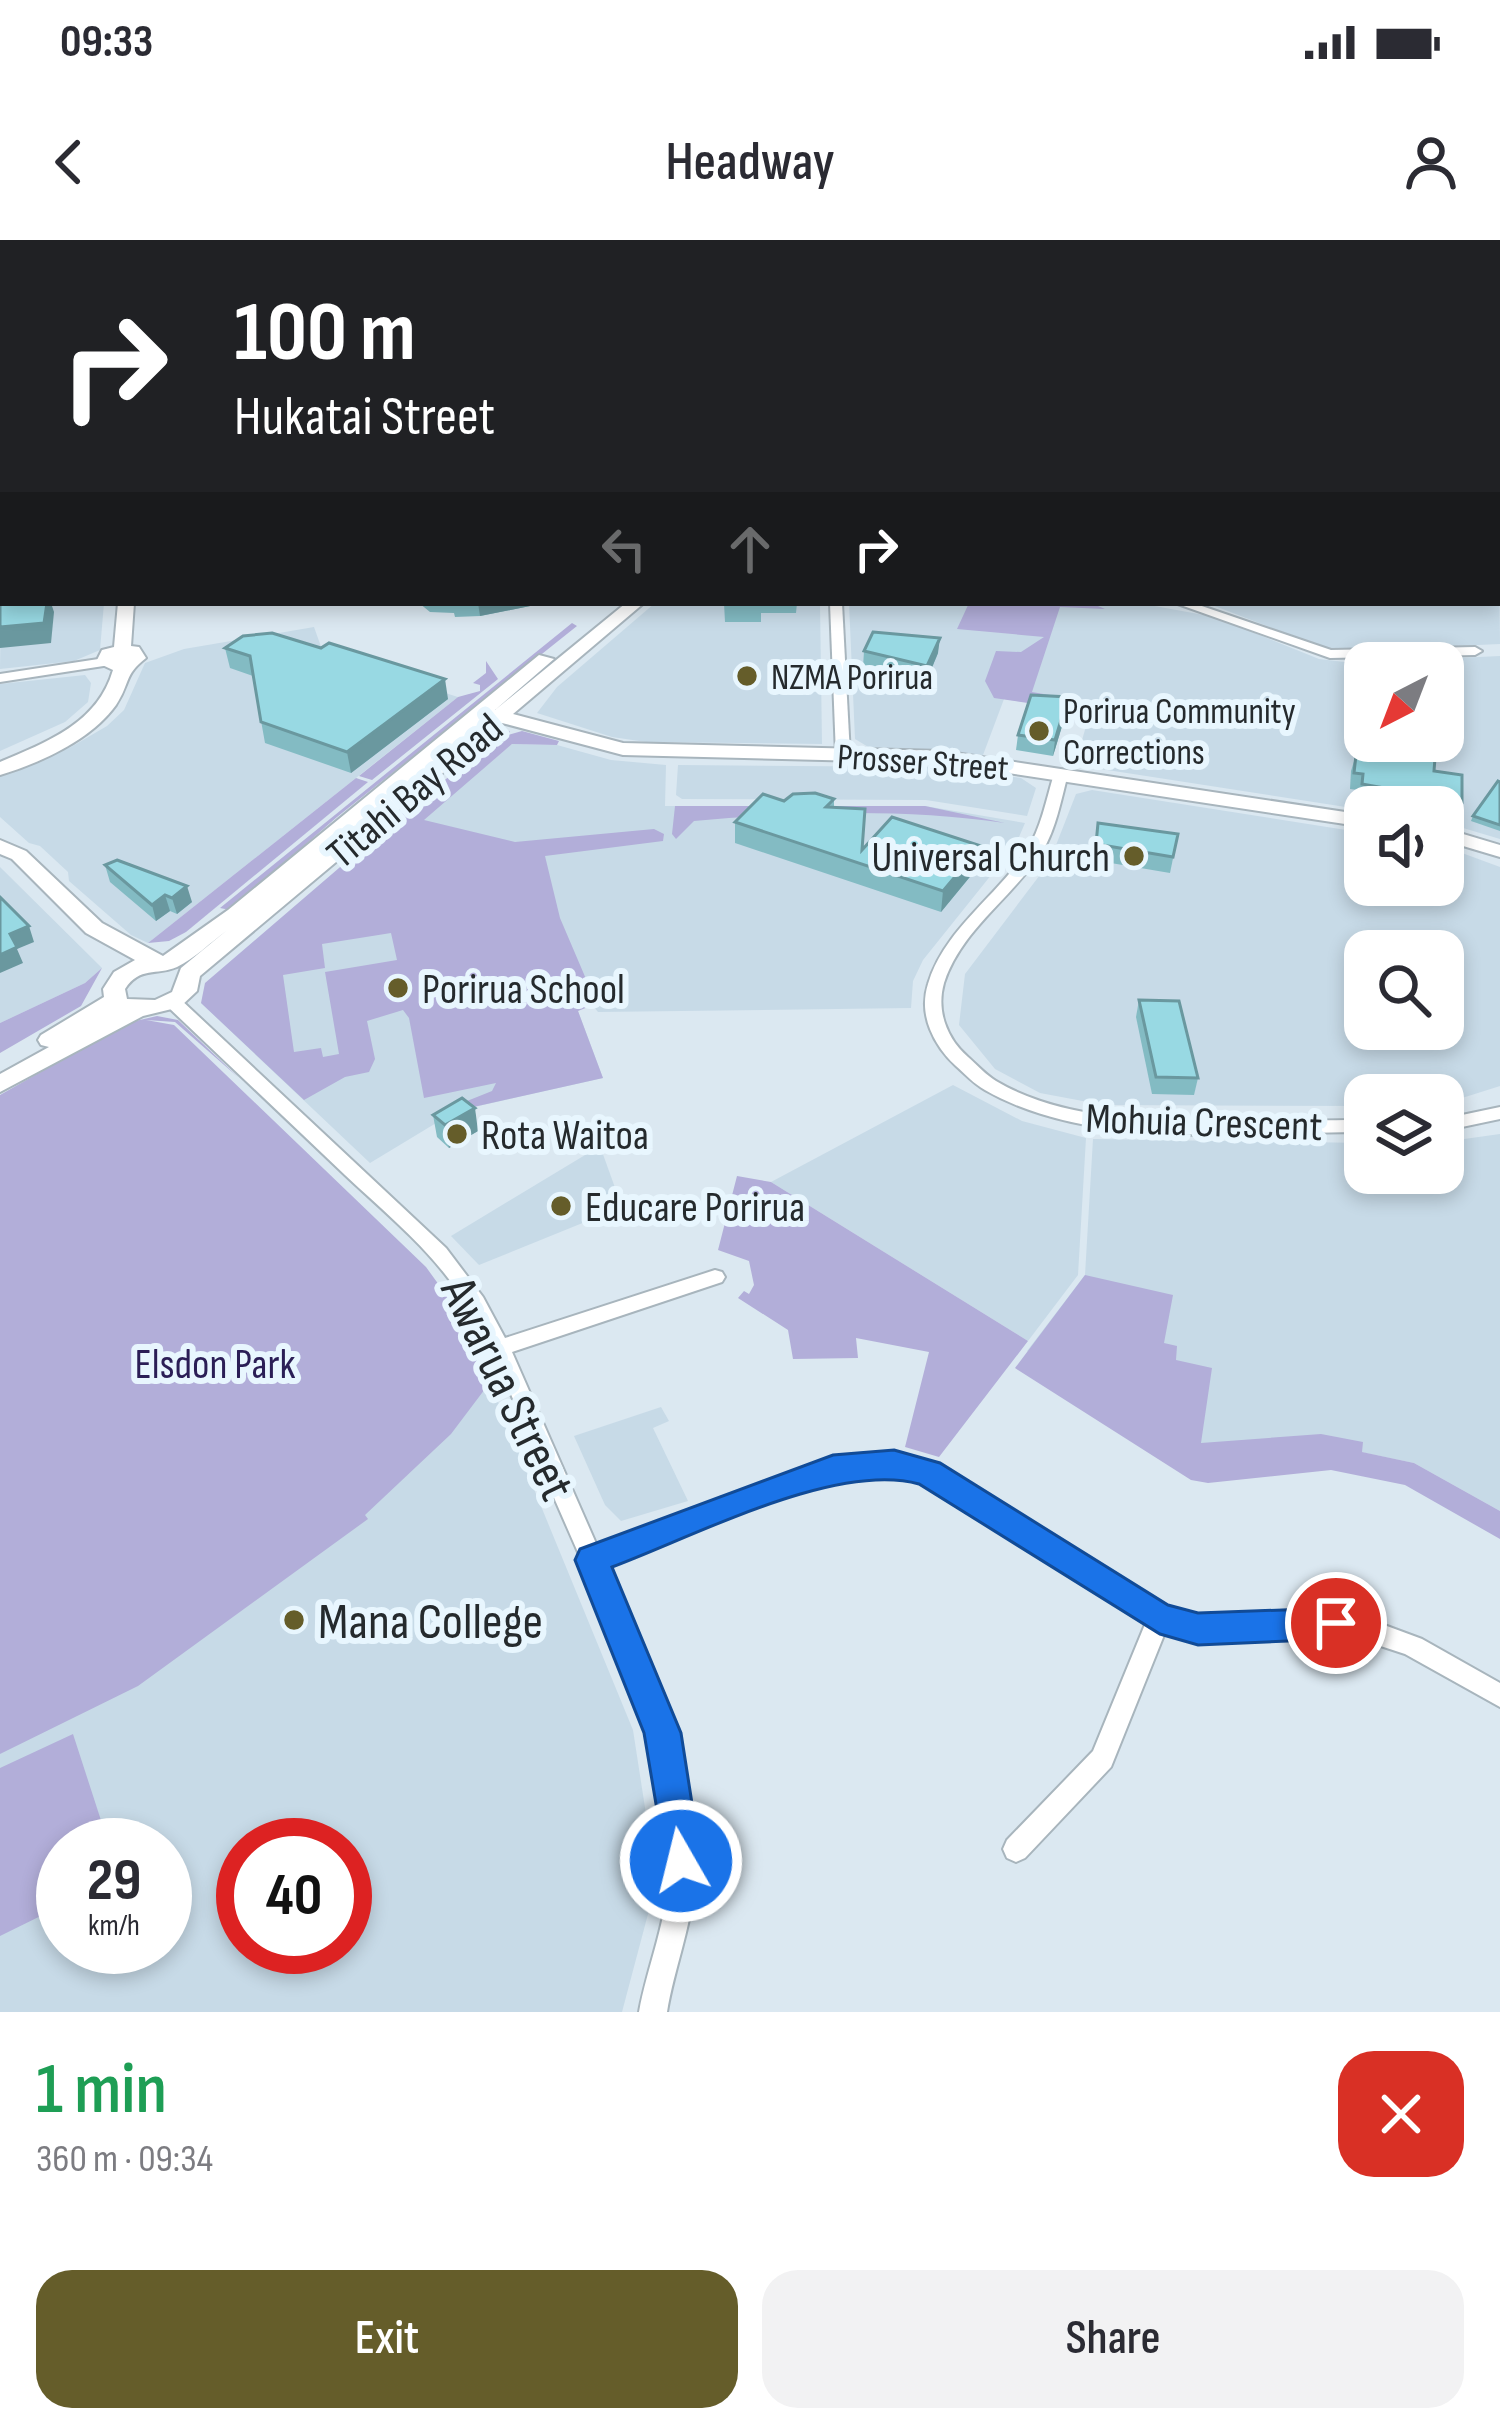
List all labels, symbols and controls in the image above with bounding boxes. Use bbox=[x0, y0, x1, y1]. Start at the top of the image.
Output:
text: 09:33 bbox=[60, 15, 153, 70]
icon: back bbox=[36, 129, 102, 195]
icon: person bbox=[1398, 129, 1464, 195]
text: Headway bbox=[665, 130, 835, 195]
text: 100 m bbox=[234, 283, 416, 384]
icon: right bbox=[36, 288, 192, 444]
text: Hukatai Street bbox=[234, 385, 495, 450]
icon: left bbox=[591, 516, 657, 582]
icon: ahead bbox=[717, 516, 783, 582]
icon: right bbox=[843, 516, 909, 582]
north arrow bbox=[1344, 642, 1464, 762]
map controls bbox=[1344, 642, 1464, 1194]
place label: NZMA Porirua bbox=[771, 657, 933, 700]
marker: NZMA Porirua bbox=[734, 663, 760, 689]
place label: Porirua Community Corrections bbox=[1063, 691, 1296, 775]
street label: Titahi Bay Road bbox=[317, 704, 514, 880]
marker: Porirua Community Corrections bbox=[1026, 718, 1052, 744]
street label: Prosser Street bbox=[836, 736, 1010, 791]
button: sound bbox=[1344, 786, 1464, 906]
place label: Universal Church bbox=[872, 833, 1110, 884]
marker: Universal Church bbox=[1121, 843, 1147, 869]
button: search bbox=[1344, 930, 1464, 1050]
place label: Porirua School bbox=[422, 965, 625, 1016]
marker: Porirua School bbox=[385, 975, 411, 1001]
button: layers bbox=[1344, 1074, 1464, 1194]
street label: Mohuia Crescent bbox=[1085, 1094, 1323, 1153]
place label: Rota Waitoa bbox=[481, 1111, 649, 1162]
marker: Rota Waitoa bbox=[444, 1121, 470, 1147]
place label: Educare Porirua bbox=[585, 1183, 805, 1234]
marker: Educare Porirua bbox=[548, 1193, 574, 1219]
street label: Awarua Street bbox=[426, 1267, 587, 1510]
park label: Elsdon Park bbox=[134, 1340, 296, 1391]
pin bbox=[1285, 1572, 1387, 1674]
icon: arrive bbox=[1303, 1590, 1369, 1656]
place label: Mana College bbox=[318, 1592, 543, 1653]
marker: Mana College bbox=[281, 1607, 307, 1633]
position arrow bbox=[618, 1798, 744, 1924]
speed limit sign: 40 bbox=[216, 1818, 372, 1974]
text: 29 bbox=[87, 1845, 141, 1917]
text: km/h bbox=[88, 1908, 140, 1944]
text: 1 min bbox=[36, 2047, 167, 2134]
button: close bbox=[1338, 2051, 1464, 2177]
text: 360 m · 09:34 bbox=[36, 2136, 213, 2183]
button: Exit bbox=[36, 2270, 738, 2408]
button: Share bbox=[762, 2270, 1464, 2408]

